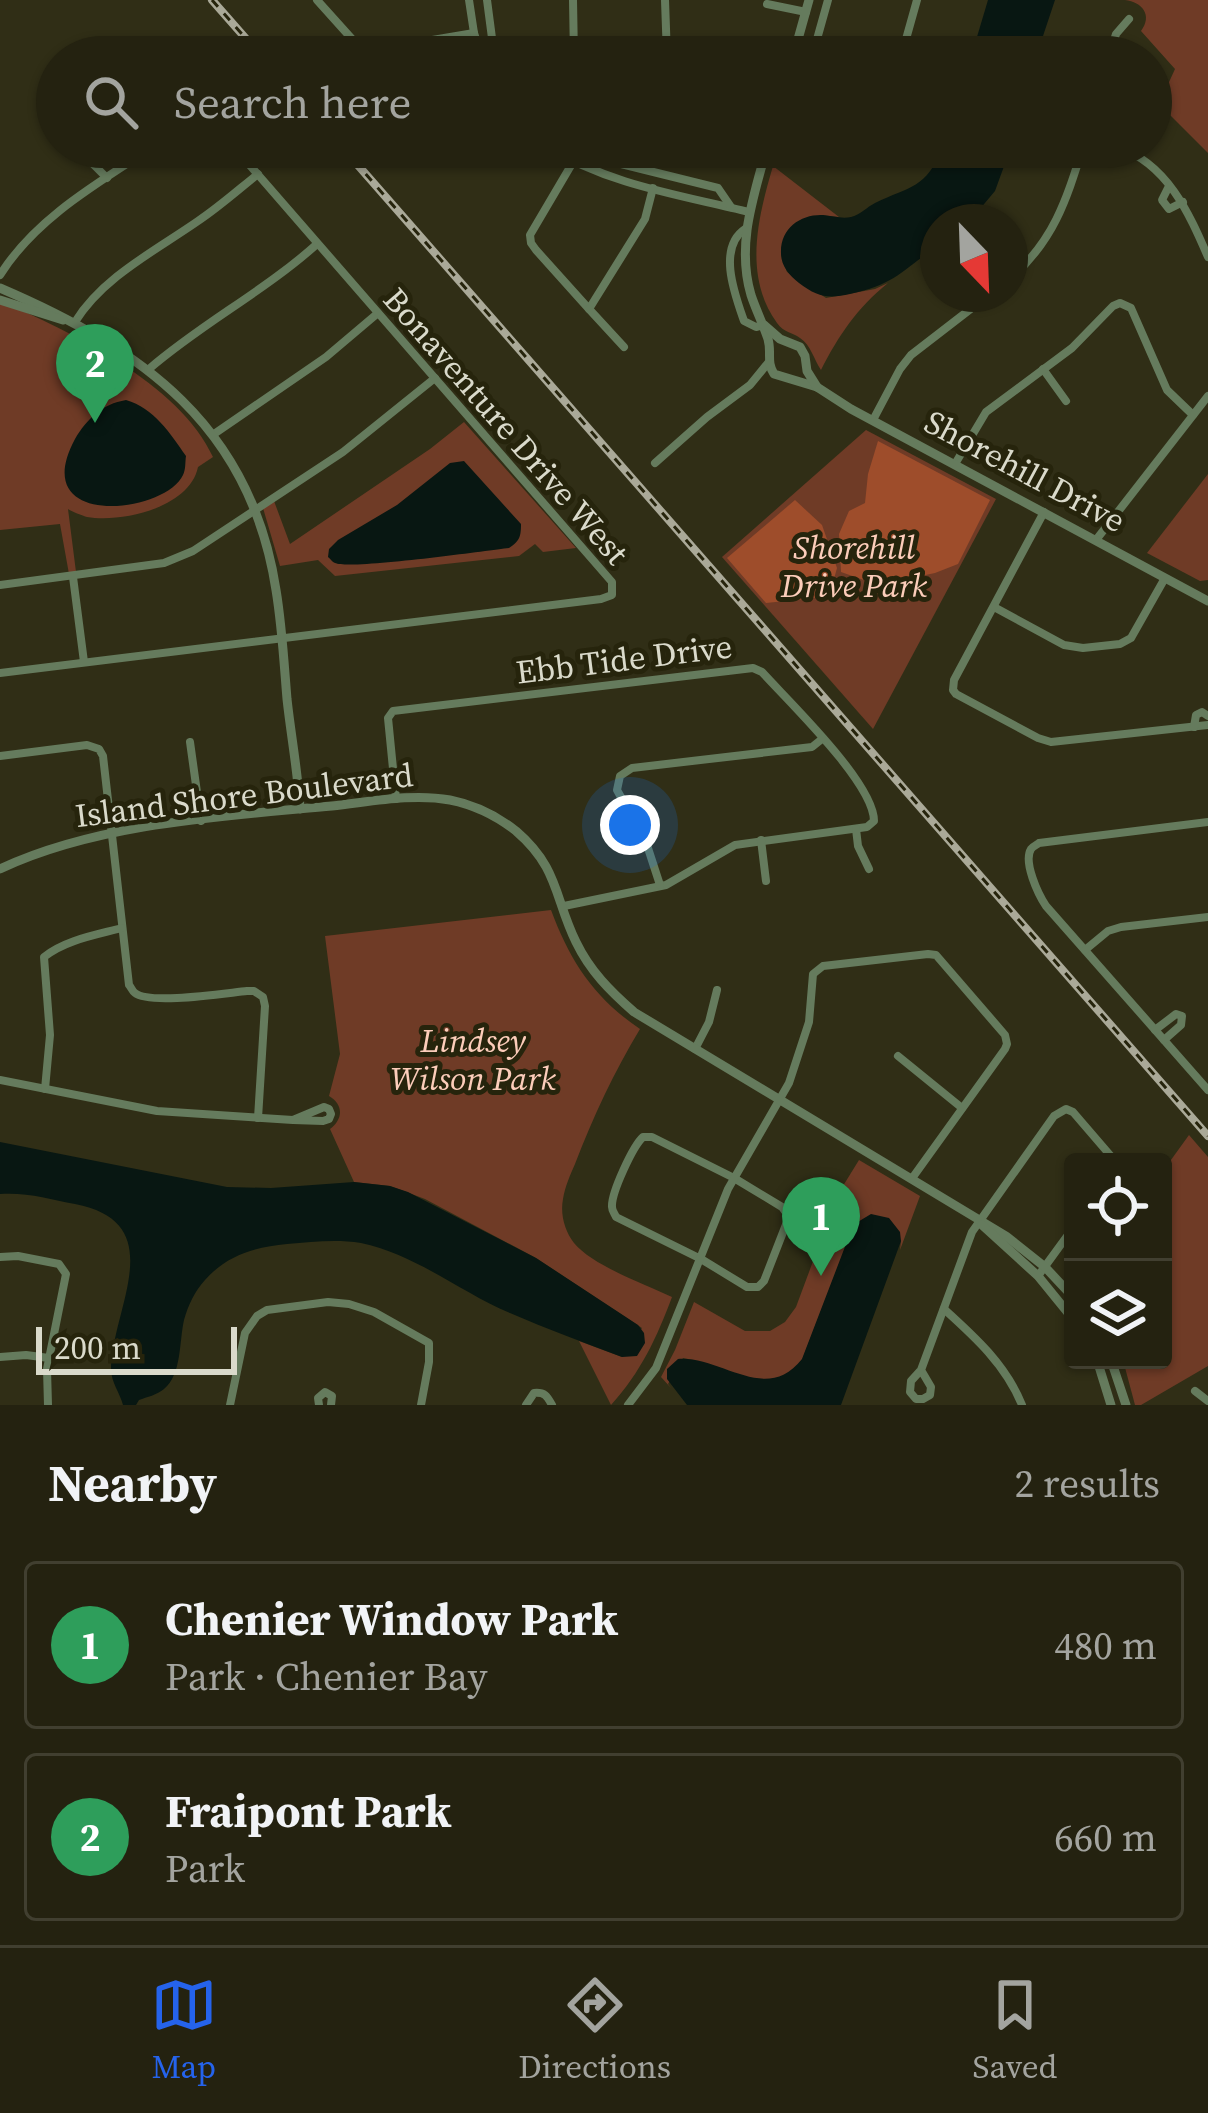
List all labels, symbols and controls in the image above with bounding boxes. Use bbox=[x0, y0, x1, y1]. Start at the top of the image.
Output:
search box bbox=[36, 36, 1172, 168]
icon: search bbox=[78, 69, 144, 135]
text: Search here bbox=[174, 71, 411, 133]
north arrow bbox=[920, 204, 1028, 312]
street label: Bonaventure Drive West bbox=[373, 278, 639, 574]
pin: 2 bbox=[56, 324, 134, 423]
street label: Shorehill Drive bbox=[917, 399, 1133, 543]
park label: Shorehill Drive Park bbox=[780, 525, 928, 608]
street label: Ebb Tide Drive bbox=[513, 623, 735, 695]
street label: Island Shore Boulevard bbox=[73, 752, 416, 838]
your location bbox=[600, 795, 660, 855]
park label: Lindsey Wilson Park bbox=[390, 1018, 556, 1101]
map controls bbox=[1064, 1153, 1172, 1369]
button: locate bbox=[1064, 1153, 1172, 1261]
pin: 1 bbox=[782, 1177, 860, 1276]
button: layers bbox=[1064, 1261, 1172, 1369]
scale bar bbox=[36, 1321, 237, 1374]
text: 200 m bbox=[54, 1325, 141, 1370]
text: Nearby bbox=[48, 1448, 217, 1518]
text: 2 results bbox=[1015, 1457, 1160, 1510]
text: Chenier Window Park bbox=[165, 1588, 618, 1650]
text: 1 bbox=[79, 1619, 101, 1672]
text: 480 m bbox=[1054, 1619, 1157, 1672]
text: Park · Chenier Bay bbox=[165, 1650, 488, 1703]
text: Fraipont Park bbox=[165, 1780, 451, 1842]
text: 2 bbox=[79, 1811, 101, 1864]
text: 660 m bbox=[1054, 1811, 1157, 1864]
text: Park bbox=[165, 1842, 245, 1895]
tab: Map bbox=[151, 1972, 217, 2089]
tab: Directions bbox=[518, 1972, 671, 2089]
tab: Saved bbox=[973, 1972, 1057, 2089]

